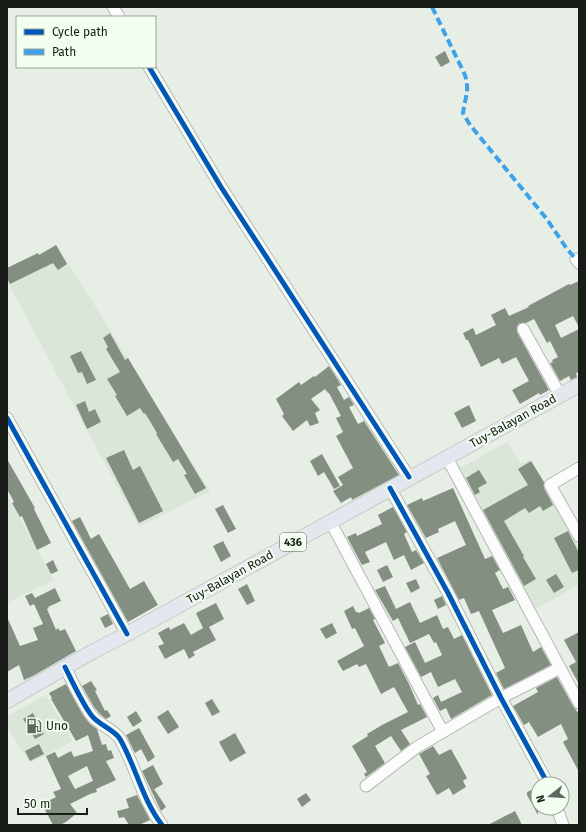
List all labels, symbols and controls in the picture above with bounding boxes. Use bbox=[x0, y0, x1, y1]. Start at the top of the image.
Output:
legend bbox=[16, 16, 156, 68]
text: Cycle path bbox=[52, 25, 108, 39]
text: Path bbox=[52, 45, 76, 59]
street label: Tuy-Balayan Road bbox=[467, 391, 559, 451]
road number: 436 bbox=[280, 533, 306, 551]
street label: Tuy-Balayan Road bbox=[184, 547, 276, 607]
fuel station icon: Uno bbox=[25, 717, 43, 735]
place label: Uno bbox=[46, 719, 68, 733]
north arrow bbox=[530, 776, 570, 816]
scale bar bbox=[18, 790, 87, 816]
text: N bbox=[534, 793, 548, 804]
text: 50 m bbox=[24, 797, 50, 811]

